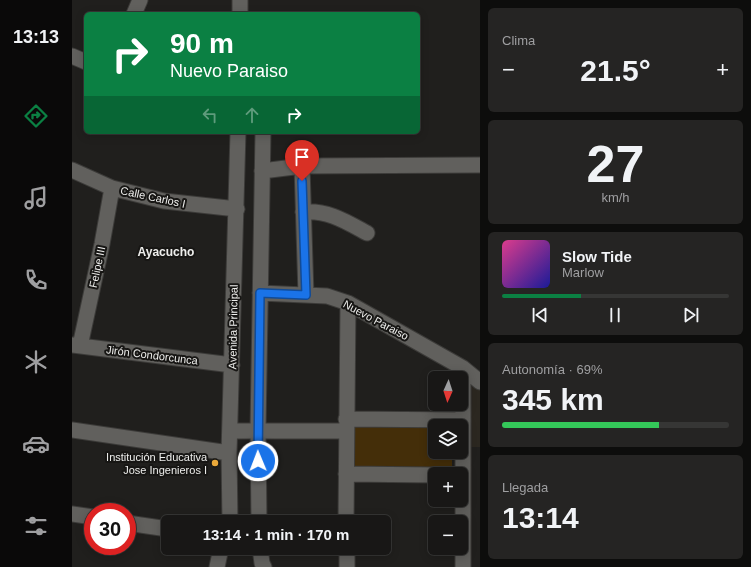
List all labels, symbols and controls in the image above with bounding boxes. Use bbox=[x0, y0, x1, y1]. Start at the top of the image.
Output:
text: 13:13 bbox=[13, 27, 59, 47]
icon: right bbox=[104, 28, 156, 80]
text: 90 m bbox=[170, 28, 234, 59]
text: Clima bbox=[502, 33, 535, 48]
text: 21.5° bbox=[580, 54, 651, 87]
text: − bbox=[502, 57, 515, 82]
text: + bbox=[716, 57, 729, 82]
text: Nuevo Paraiso bbox=[170, 61, 288, 81]
icon: directions bbox=[22, 102, 50, 130]
icon: left bbox=[199, 104, 221, 126]
icon: ahead bbox=[241, 104, 263, 126]
icon: right bbox=[283, 104, 305, 126]
text: 27 bbox=[587, 135, 644, 193]
pin bbox=[285, 140, 319, 181]
icon: arrive bbox=[291, 146, 313, 168]
icon: music bbox=[22, 184, 50, 212]
street label: Calle Carlos I bbox=[119, 184, 187, 210]
text: km/h bbox=[601, 190, 630, 205]
street label: Felipe III bbox=[87, 245, 107, 289]
district label: Ayacucho bbox=[138, 245, 194, 259]
text: Slow Tide bbox=[562, 248, 632, 265]
text: Marlow bbox=[562, 265, 604, 280]
icon: phone bbox=[22, 266, 50, 294]
street label: Avenida Principal bbox=[226, 285, 240, 369]
street label: Nuevo Paraiso bbox=[341, 298, 411, 342]
icon: previous bbox=[529, 304, 551, 326]
icon: pause bbox=[604, 304, 626, 326]
icon: next bbox=[680, 304, 702, 326]
street label: Jirón Condorcunca bbox=[105, 343, 199, 367]
icon: climate bbox=[22, 348, 50, 376]
text: Autonomía · 69% bbox=[502, 362, 602, 377]
north arrow bbox=[428, 371, 468, 411]
map controls bbox=[428, 371, 468, 555]
text: 345 km bbox=[502, 383, 604, 416]
button: layers bbox=[428, 419, 468, 459]
icon: car bbox=[22, 430, 50, 458]
position arrow bbox=[237, 440, 279, 482]
place label: Institución Educativa Jose Ingenieros I bbox=[106, 451, 208, 476]
marker: Institución Educativa Jose Ingenieros I bbox=[210, 458, 220, 468]
button: + bbox=[428, 467, 468, 507]
text: Llegada bbox=[502, 480, 548, 495]
text: 13:14 bbox=[502, 501, 579, 534]
speed limit sign: 30 bbox=[84, 503, 136, 555]
icon: filters bbox=[22, 512, 50, 540]
button: − bbox=[428, 515, 468, 555]
text: 13:14 · 1 min · 170 m bbox=[203, 526, 349, 543]

